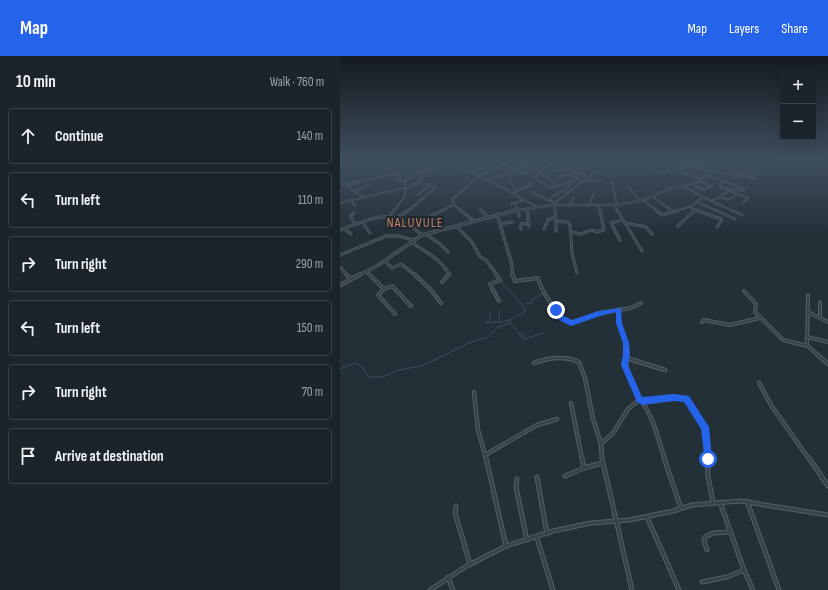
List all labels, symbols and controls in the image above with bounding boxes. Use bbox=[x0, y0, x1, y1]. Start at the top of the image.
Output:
text: Map bbox=[20, 17, 48, 40]
text: Map bbox=[687, 20, 707, 37]
text: Layers bbox=[729, 20, 759, 37]
text: Share bbox=[781, 20, 808, 37]
map controls bbox=[780, 68, 816, 140]
button: + bbox=[780, 68, 816, 104]
text: 10 min bbox=[16, 72, 56, 92]
text: Walk · 760 m bbox=[270, 74, 324, 90]
button: − bbox=[780, 104, 816, 140]
icon: ahead bbox=[17, 125, 39, 147]
text: Continue bbox=[55, 127, 104, 146]
text: 140 m bbox=[297, 128, 323, 144]
icon: left bbox=[17, 189, 39, 211]
text: Turn left bbox=[55, 191, 100, 210]
text: 110 m bbox=[298, 192, 323, 208]
district label: NALUVULE bbox=[386, 214, 444, 231]
icon: right bbox=[17, 253, 39, 275]
text: Turn right bbox=[55, 255, 107, 274]
text: 290 m bbox=[296, 256, 323, 272]
route end bbox=[547, 301, 565, 319]
icon: left bbox=[17, 317, 39, 339]
text: Turn left bbox=[55, 319, 100, 338]
text: 150 m bbox=[297, 320, 323, 336]
icon: right bbox=[17, 381, 39, 403]
text: Turn right bbox=[55, 383, 107, 402]
text: 70 m bbox=[302, 384, 323, 400]
icon: arrive bbox=[17, 445, 39, 467]
text: Arrive at destination bbox=[55, 447, 164, 466]
route start bbox=[699, 450, 717, 468]

